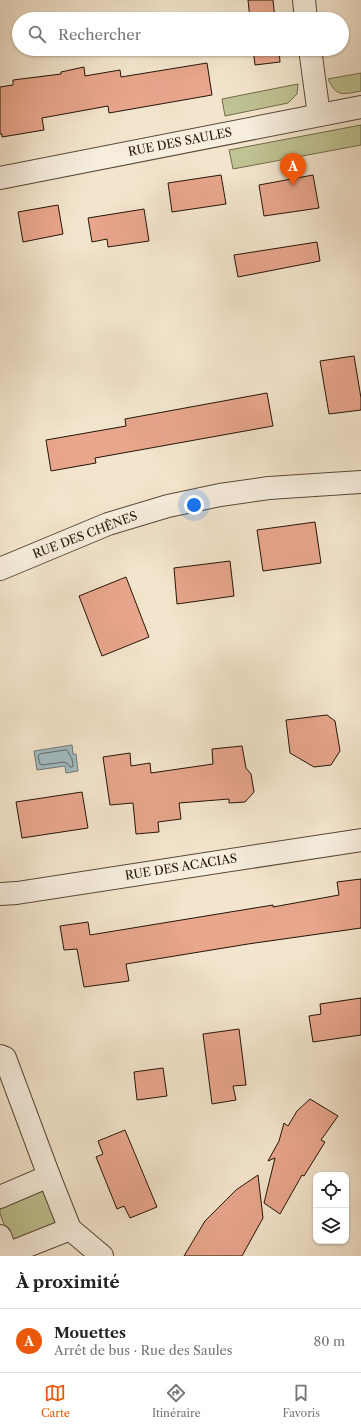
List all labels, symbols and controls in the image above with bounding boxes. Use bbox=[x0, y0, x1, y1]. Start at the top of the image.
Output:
search box bbox=[12, 12, 349, 56]
icon: search bbox=[26, 23, 48, 45]
text: Rechercher bbox=[58, 25, 141, 44]
street label: RUE DES SAULES bbox=[127, 124, 233, 159]
pin: A bbox=[280, 153, 306, 186]
your location bbox=[184, 495, 204, 515]
street label: RUE DES CHÊNES bbox=[30, 507, 139, 561]
street label: RUE DES ACACIAS bbox=[124, 850, 238, 883]
map controls bbox=[313, 1172, 349, 1244]
button: locate bbox=[313, 1172, 349, 1208]
button: layers bbox=[313, 1208, 349, 1244]
text: À proximité bbox=[16, 1272, 120, 1292]
text: Mouettes bbox=[54, 1323, 126, 1342]
text: A bbox=[24, 1333, 34, 1349]
text: 80 m bbox=[313, 1333, 345, 1349]
text: Arrêt de bus · Rue des Saules bbox=[54, 1342, 232, 1358]
tab: Carte bbox=[41, 1382, 70, 1420]
tab: Itinéraire bbox=[152, 1382, 201, 1420]
tab: Favoris bbox=[283, 1382, 320, 1420]

